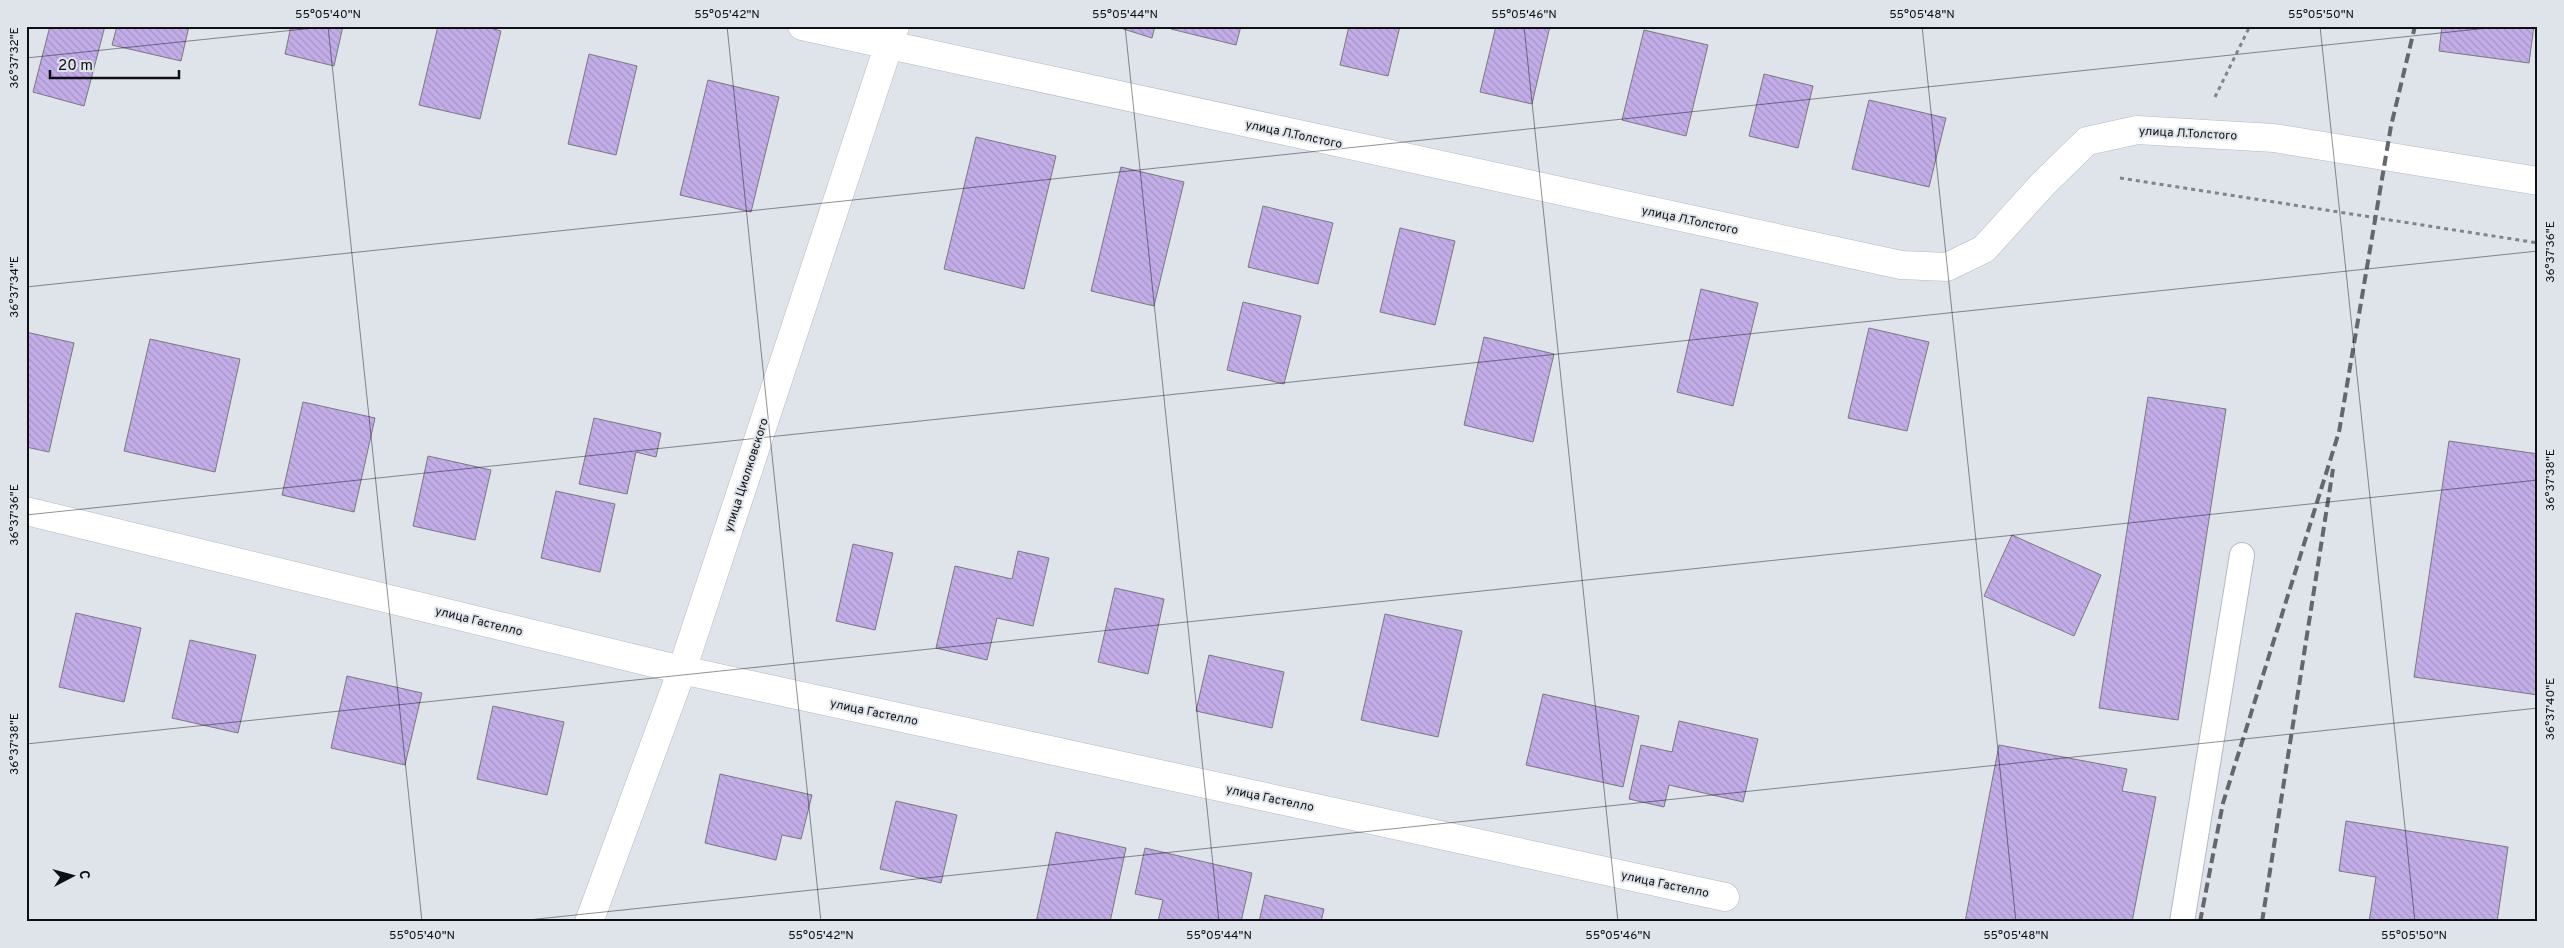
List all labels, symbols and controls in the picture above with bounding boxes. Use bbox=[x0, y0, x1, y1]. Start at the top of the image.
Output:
text: 55°05'40"N bbox=[295, 7, 361, 23]
text: 55°05'42"N bbox=[694, 7, 760, 23]
text: 55°05'44"N bbox=[1092, 7, 1158, 23]
text: 55°05'46"N bbox=[1491, 7, 1557, 23]
text: 55°05'48"N bbox=[1889, 7, 1955, 23]
text: 55°05'50"N bbox=[2288, 7, 2354, 23]
text: 36°37'32"E bbox=[7, 27, 23, 89]
scale bar bbox=[50, 48, 179, 80]
text: 20 m bbox=[58, 57, 93, 76]
street label: улица Л.Толстого bbox=[1244, 117, 1344, 153]
street label: улица Л.Толстого bbox=[2138, 123, 2238, 145]
street label: улица Л.Толстого bbox=[1640, 203, 1740, 239]
text: 36°37'36"E bbox=[2543, 221, 2559, 283]
text: 36°37'34"E bbox=[7, 256, 23, 318]
street label: улица Циолковского bbox=[721, 416, 773, 534]
text: 36°37'38"E bbox=[2543, 449, 2559, 511]
text: 36°37'36"E bbox=[7, 484, 23, 546]
street label: улица Гастелло bbox=[433, 603, 524, 641]
text: 36°37'40"E bbox=[2543, 678, 2559, 740]
street label: улица Гастелло bbox=[828, 696, 920, 730]
text: 36°37'38"E bbox=[7, 713, 23, 775]
street label: улица Гастелло bbox=[1224, 782, 1316, 816]
north arrow bbox=[48, 850, 98, 900]
street label: улица Гастелло bbox=[1619, 868, 1711, 902]
text: С bbox=[75, 869, 92, 880]
text: 55°05'40"N bbox=[389, 928, 455, 944]
text: 55°05'42"N bbox=[788, 928, 854, 944]
text: 55°05'44"N bbox=[1186, 928, 1252, 944]
text: 55°05'46"N bbox=[1585, 928, 1651, 944]
text: 55°05'48"N bbox=[1983, 928, 2049, 944]
text: 55°05'50"N bbox=[2381, 928, 2447, 944]

